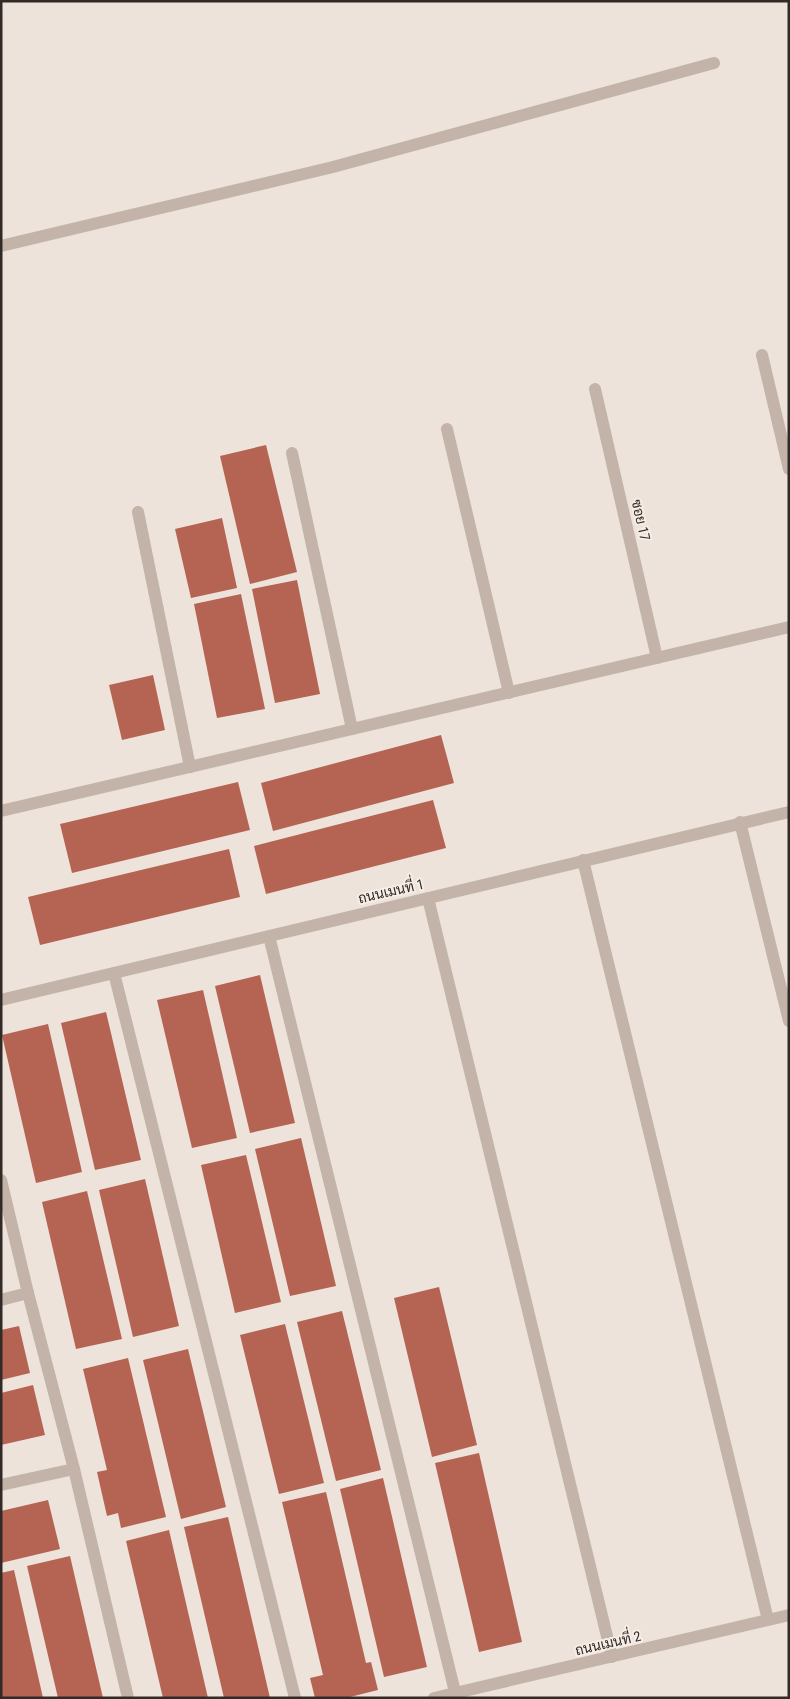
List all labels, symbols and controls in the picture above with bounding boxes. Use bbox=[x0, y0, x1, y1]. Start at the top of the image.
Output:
street label: ซอย 17 bbox=[628, 498, 654, 542]
street label: ถนนเมนที่ 1 bbox=[356, 872, 426, 906]
street label: ถนนเมนที่ 2 bbox=[573, 1624, 643, 1658]

